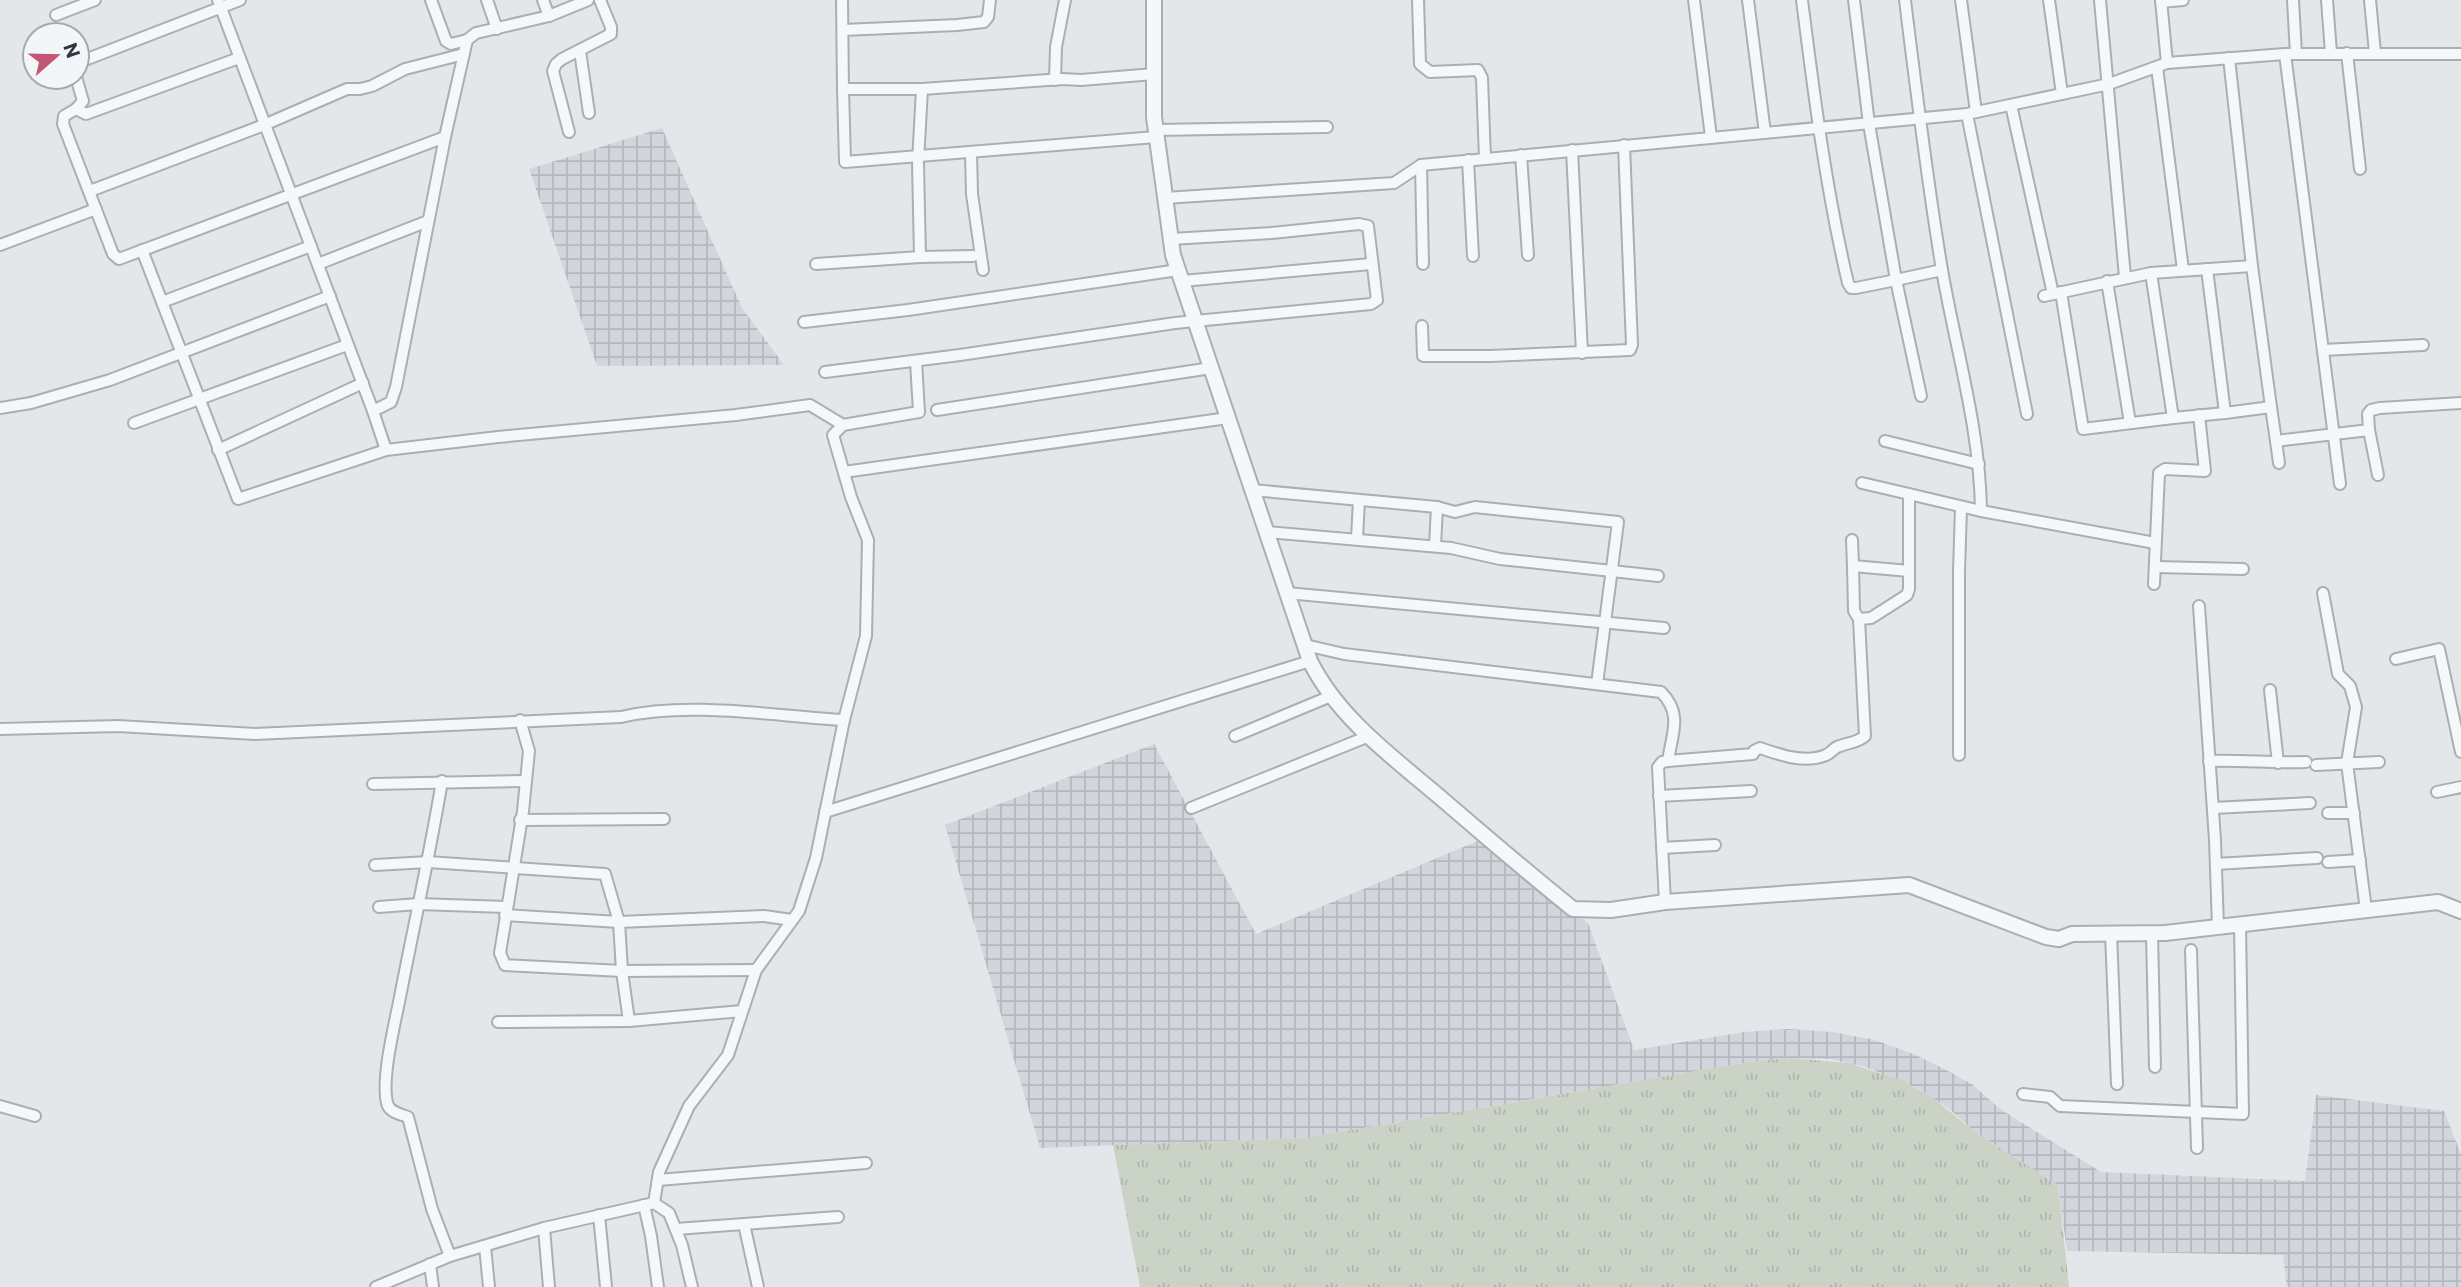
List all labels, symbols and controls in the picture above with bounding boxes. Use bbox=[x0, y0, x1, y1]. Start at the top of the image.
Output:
north arrow bbox=[21, 21, 91, 91]
text: N bbox=[59, 39, 86, 61]

